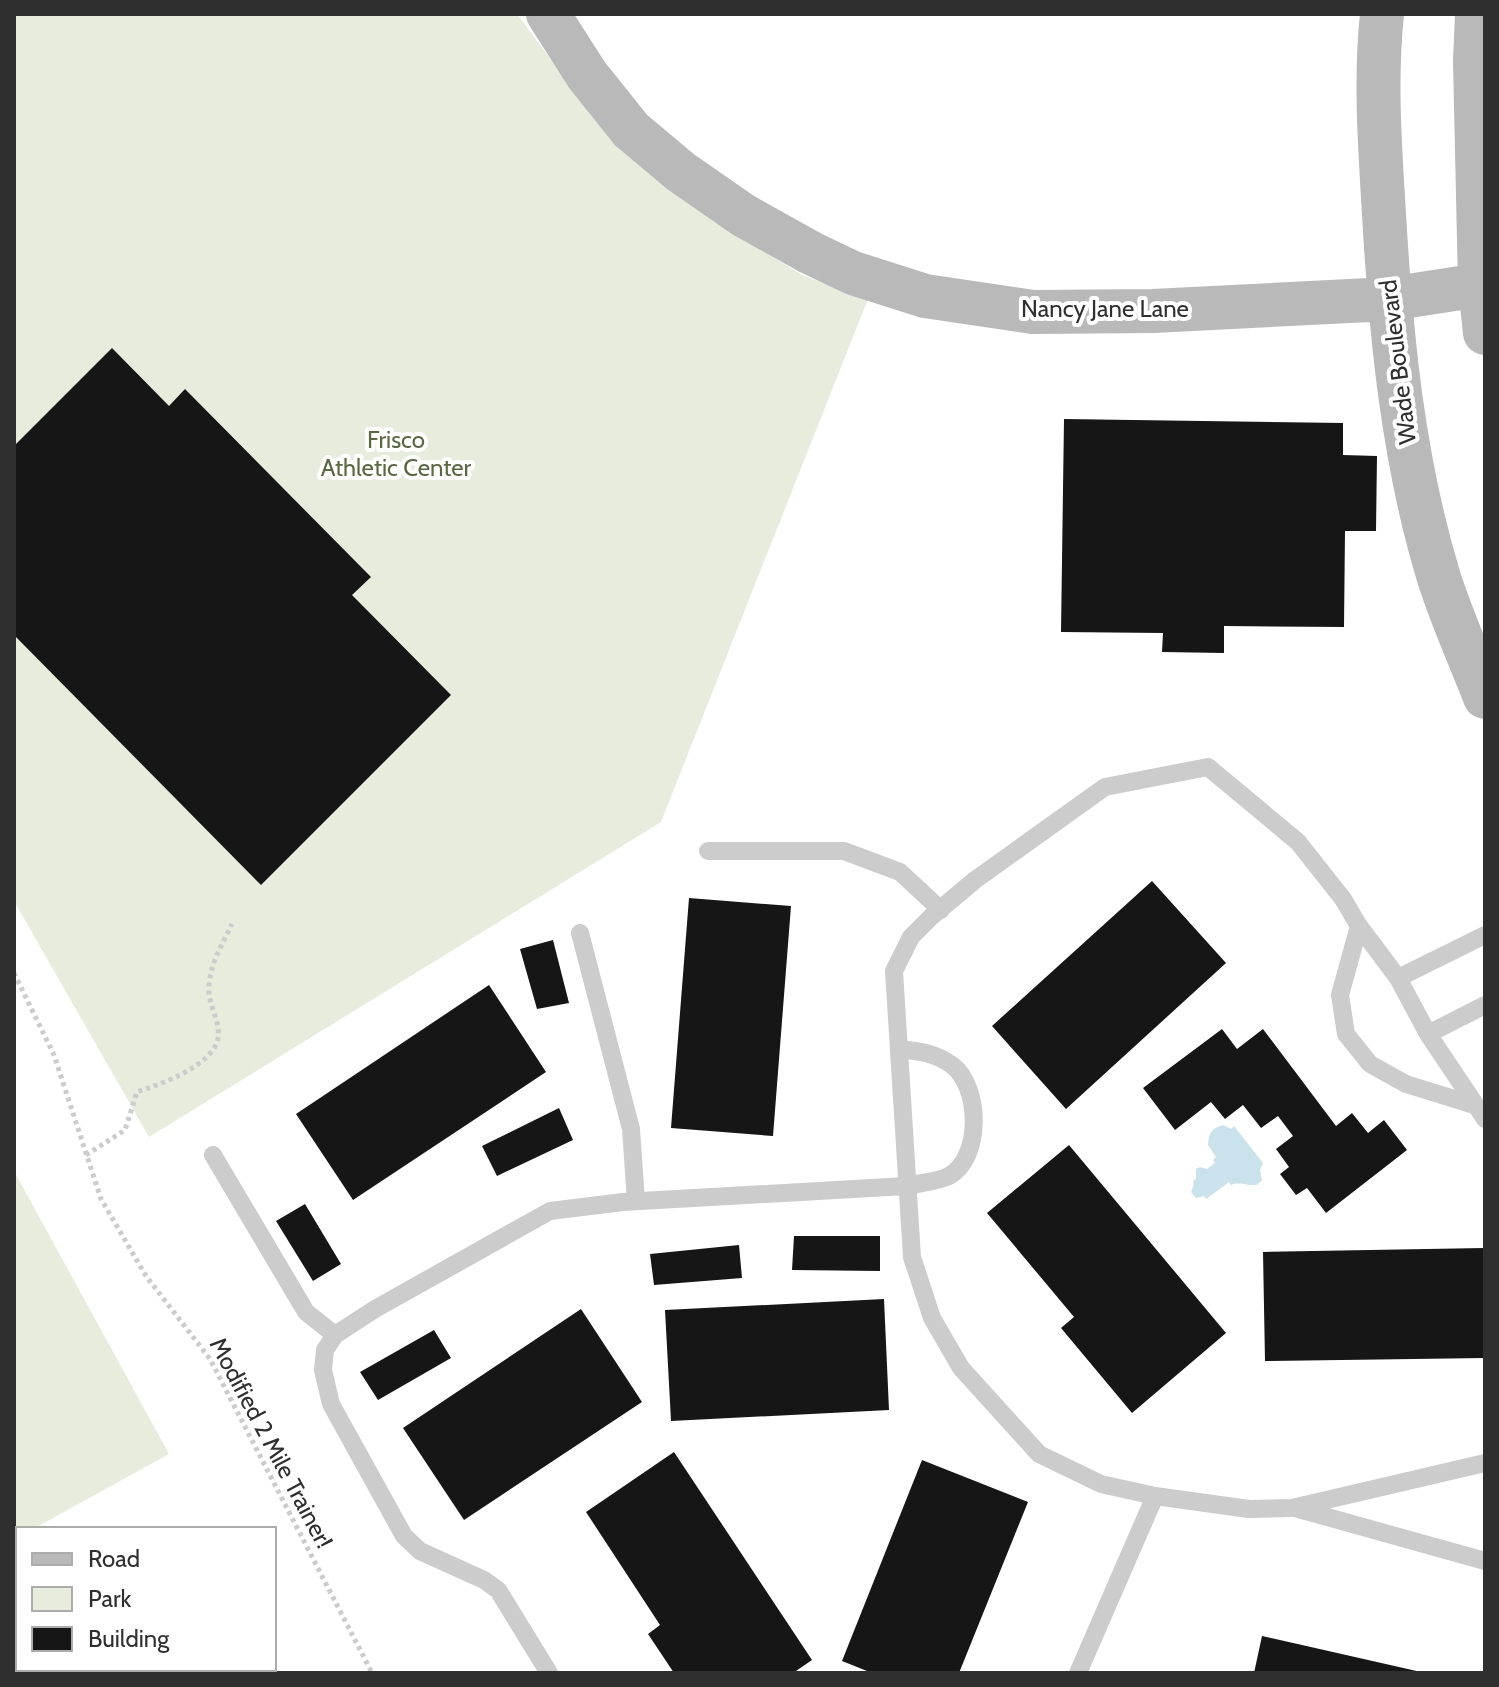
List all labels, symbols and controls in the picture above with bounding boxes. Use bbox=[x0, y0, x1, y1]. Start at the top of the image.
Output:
street label: Wade Boulevard bbox=[1373, 278, 1422, 446]
street label: Nancy Jane Lane bbox=[1021, 294, 1189, 323]
park label: Frisco Athletic Center bbox=[321, 425, 472, 482]
street label: Modified 2 Mile Trainer! bbox=[204, 1333, 339, 1553]
legend bbox=[16, 1527, 276, 1671]
text: Road bbox=[88, 1544, 140, 1573]
text: Park bbox=[88, 1584, 131, 1613]
text: Building bbox=[88, 1624, 170, 1653]

